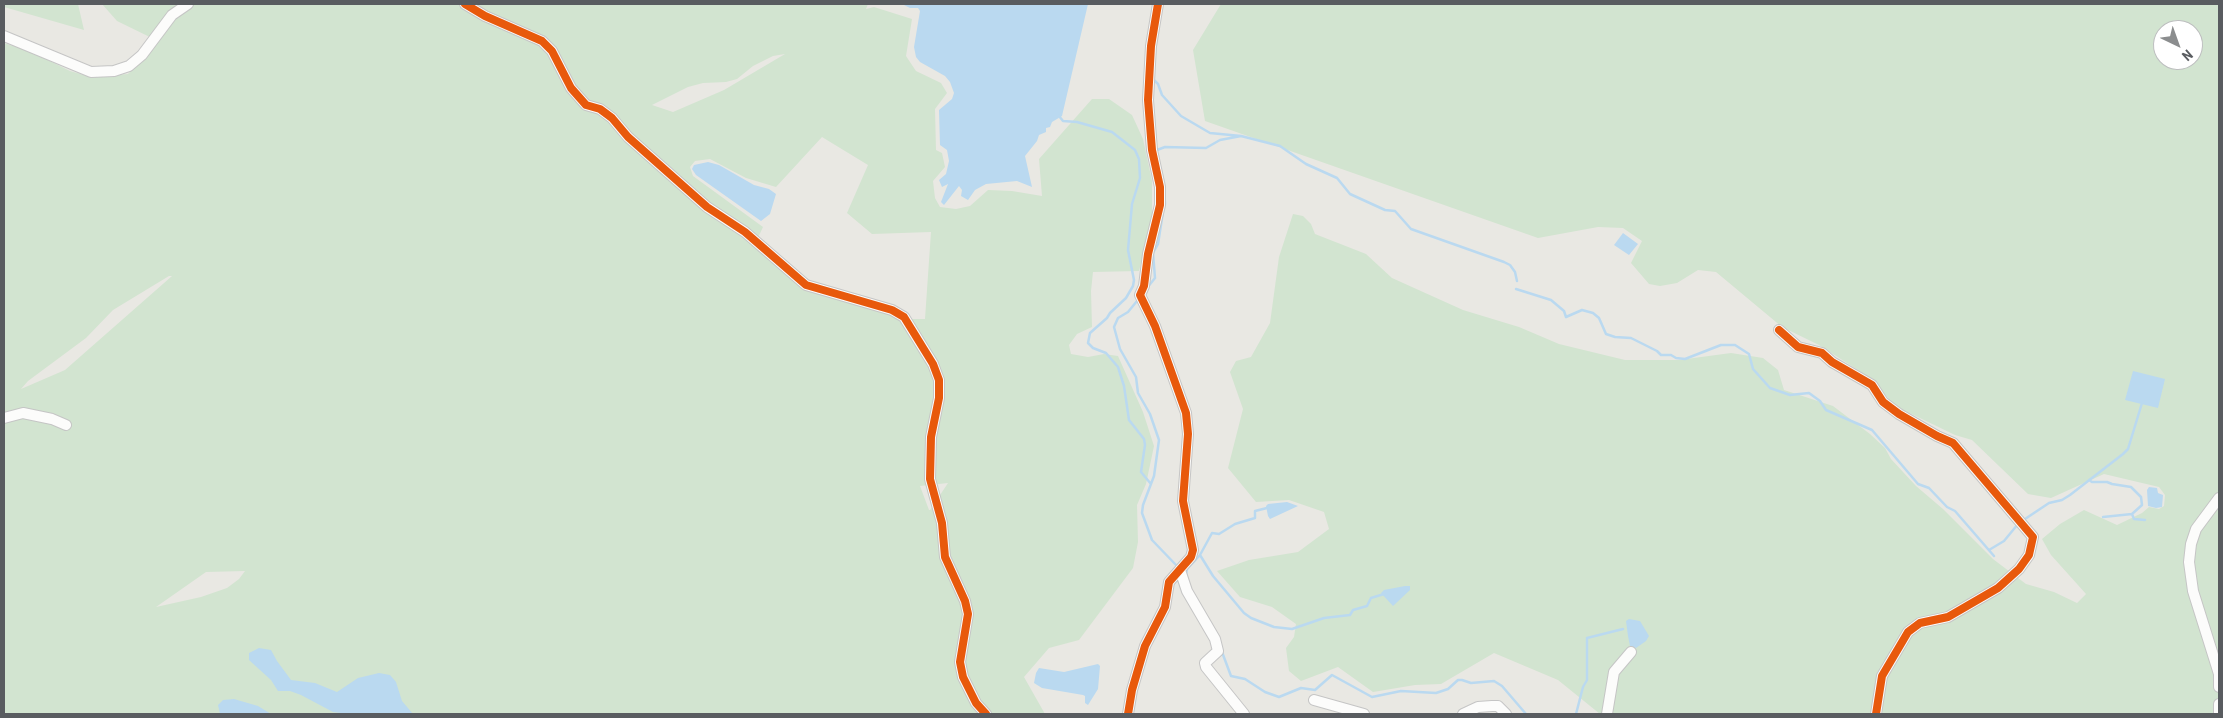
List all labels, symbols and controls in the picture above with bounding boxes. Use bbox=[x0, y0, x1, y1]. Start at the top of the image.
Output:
north arrow bbox=[2153, 20, 2203, 70]
text: N bbox=[2179, 47, 2196, 64]

